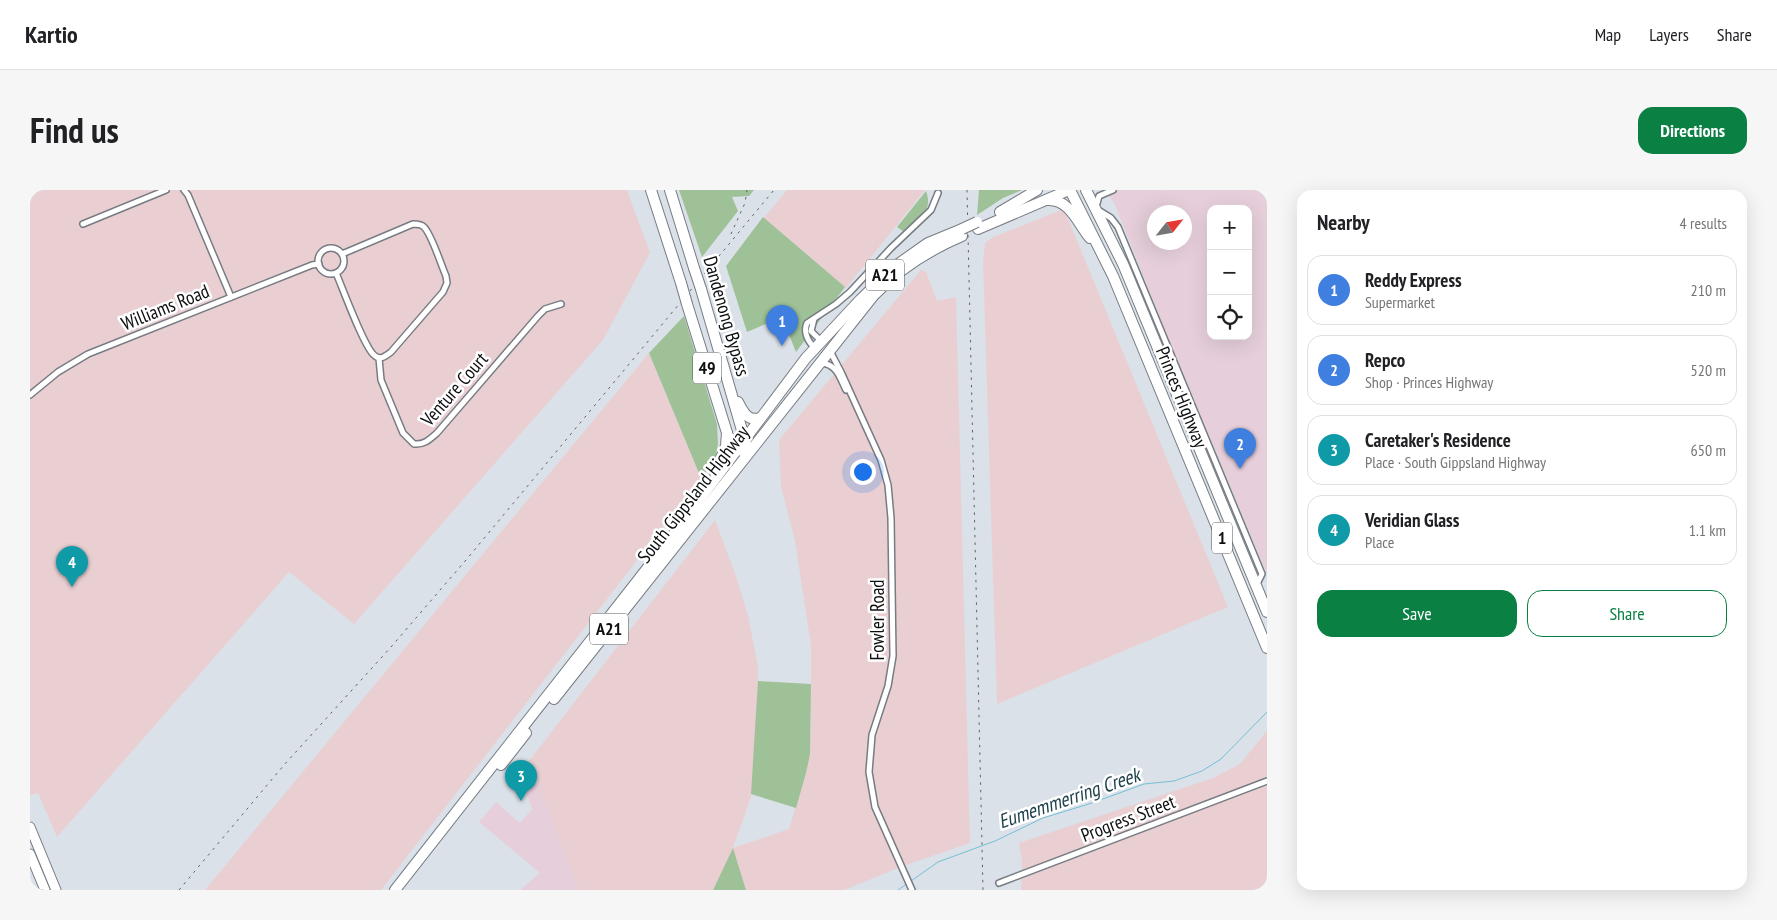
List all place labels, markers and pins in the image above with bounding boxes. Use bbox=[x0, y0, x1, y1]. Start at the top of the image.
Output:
pin: 1 bbox=[766, 305, 798, 346]
pin: 2 bbox=[1224, 428, 1256, 469]
pin: 4 bbox=[56, 546, 88, 587]
pin: 3 bbox=[505, 760, 537, 801]

